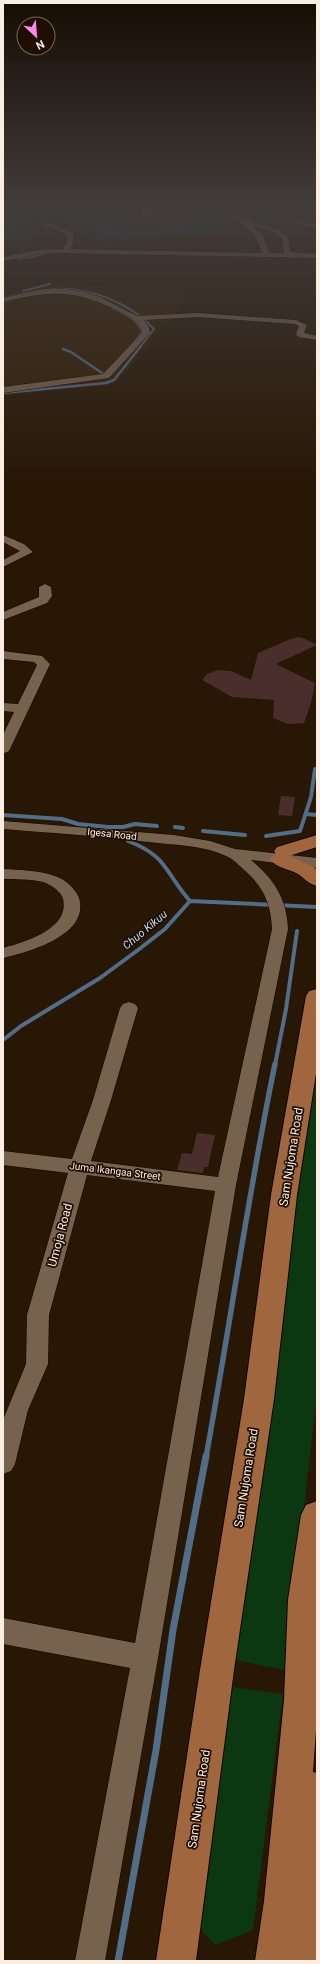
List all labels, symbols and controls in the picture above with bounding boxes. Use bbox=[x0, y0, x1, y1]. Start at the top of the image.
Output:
north arrow bbox=[16, 16, 56, 56]
text: N bbox=[34, 37, 47, 52]
street label: Igesa Road bbox=[87, 826, 137, 842]
water label: Chuo Kikuu bbox=[120, 908, 170, 952]
street label: Sam Nujoma Road bbox=[276, 1107, 306, 1207]
street label: Juma Ikangaa Street bbox=[69, 1160, 161, 1182]
street label: Umoja Road bbox=[45, 1202, 75, 1268]
street label: Sam Nujoma Road bbox=[231, 1428, 261, 1528]
street label: Sam Nujoma Road bbox=[185, 1749, 213, 1849]

